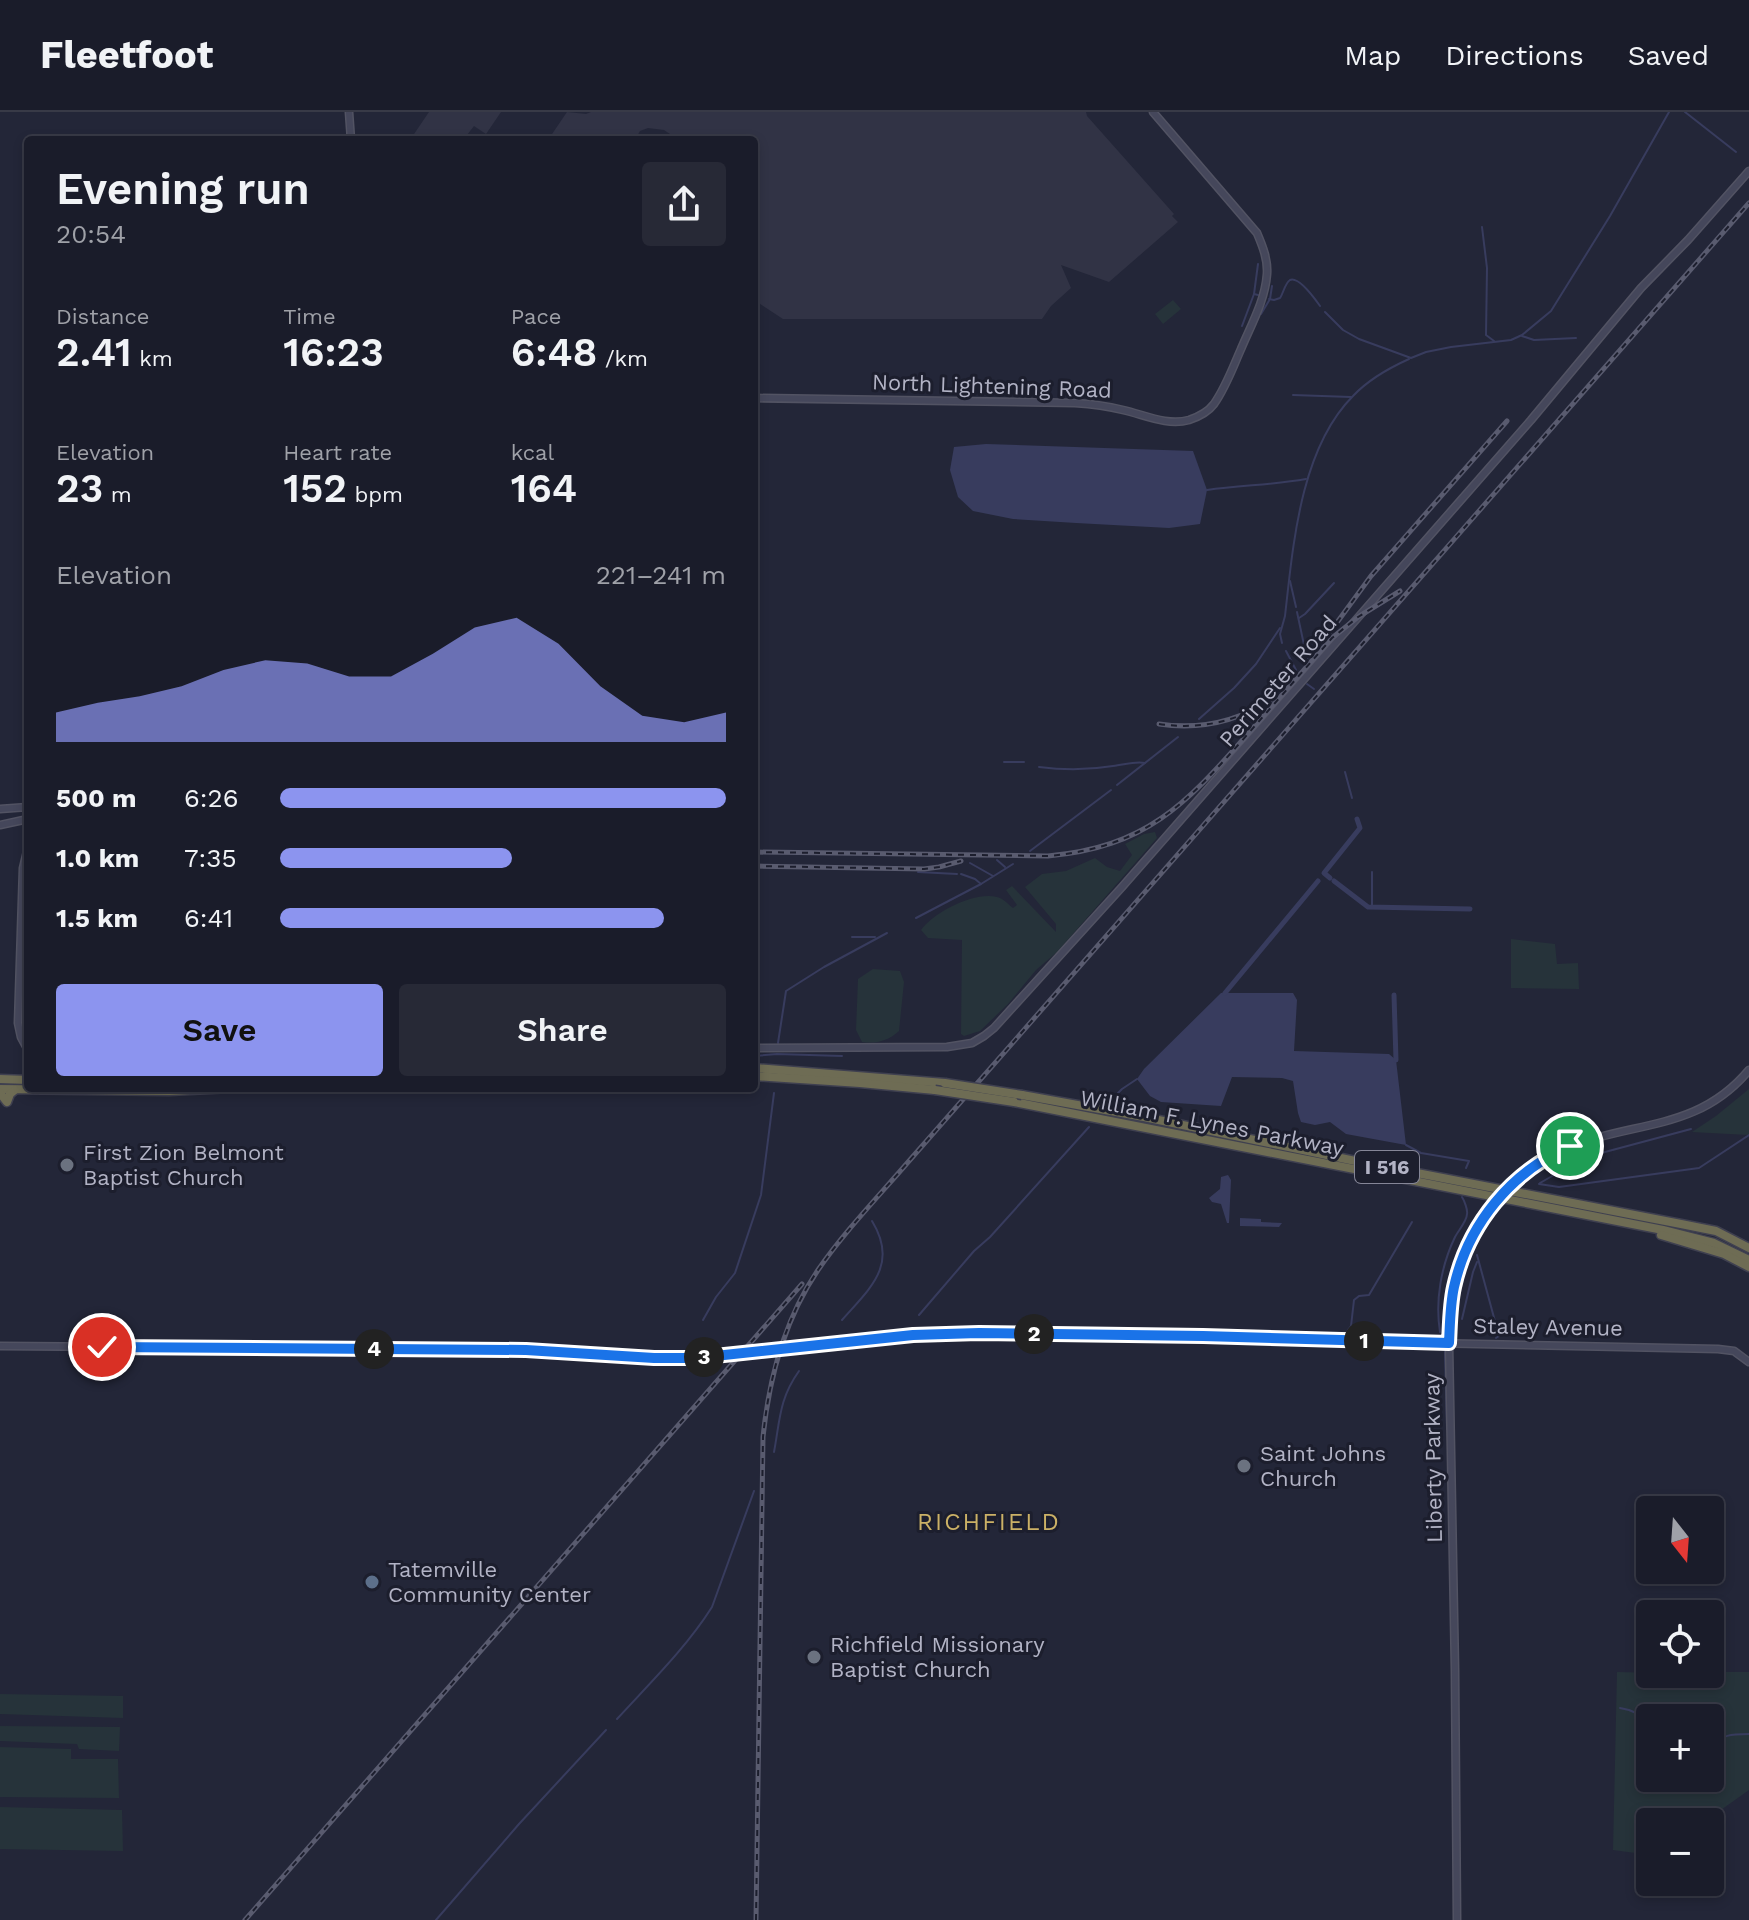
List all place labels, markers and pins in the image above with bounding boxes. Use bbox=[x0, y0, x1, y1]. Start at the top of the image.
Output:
pin bbox=[1536, 1112, 1604, 1180]
place label: First Zion Belmont Baptist Church bbox=[83, 1140, 284, 1190]
marker: First Zion Belmont Baptist Church bbox=[58, 1156, 76, 1174]
pin bbox=[68, 1313, 136, 1381]
pin: 2 bbox=[1014, 1314, 1054, 1354]
pin: 1 bbox=[1344, 1321, 1384, 1361]
pin: 4 bbox=[354, 1329, 394, 1369]
pin: 3 bbox=[684, 1337, 724, 1377]
place label: Saint Johns Church bbox=[1260, 1441, 1386, 1491]
marker: Saint Johns Church bbox=[1235, 1457, 1253, 1475]
place label: Tatemville Community Center bbox=[388, 1557, 591, 1607]
marker: Tatemville Community Center bbox=[363, 1573, 381, 1591]
place label: Richfield Missionary Baptist Church bbox=[830, 1632, 1045, 1682]
marker: Richfield Missionary Baptist Church bbox=[805, 1648, 823, 1666]

